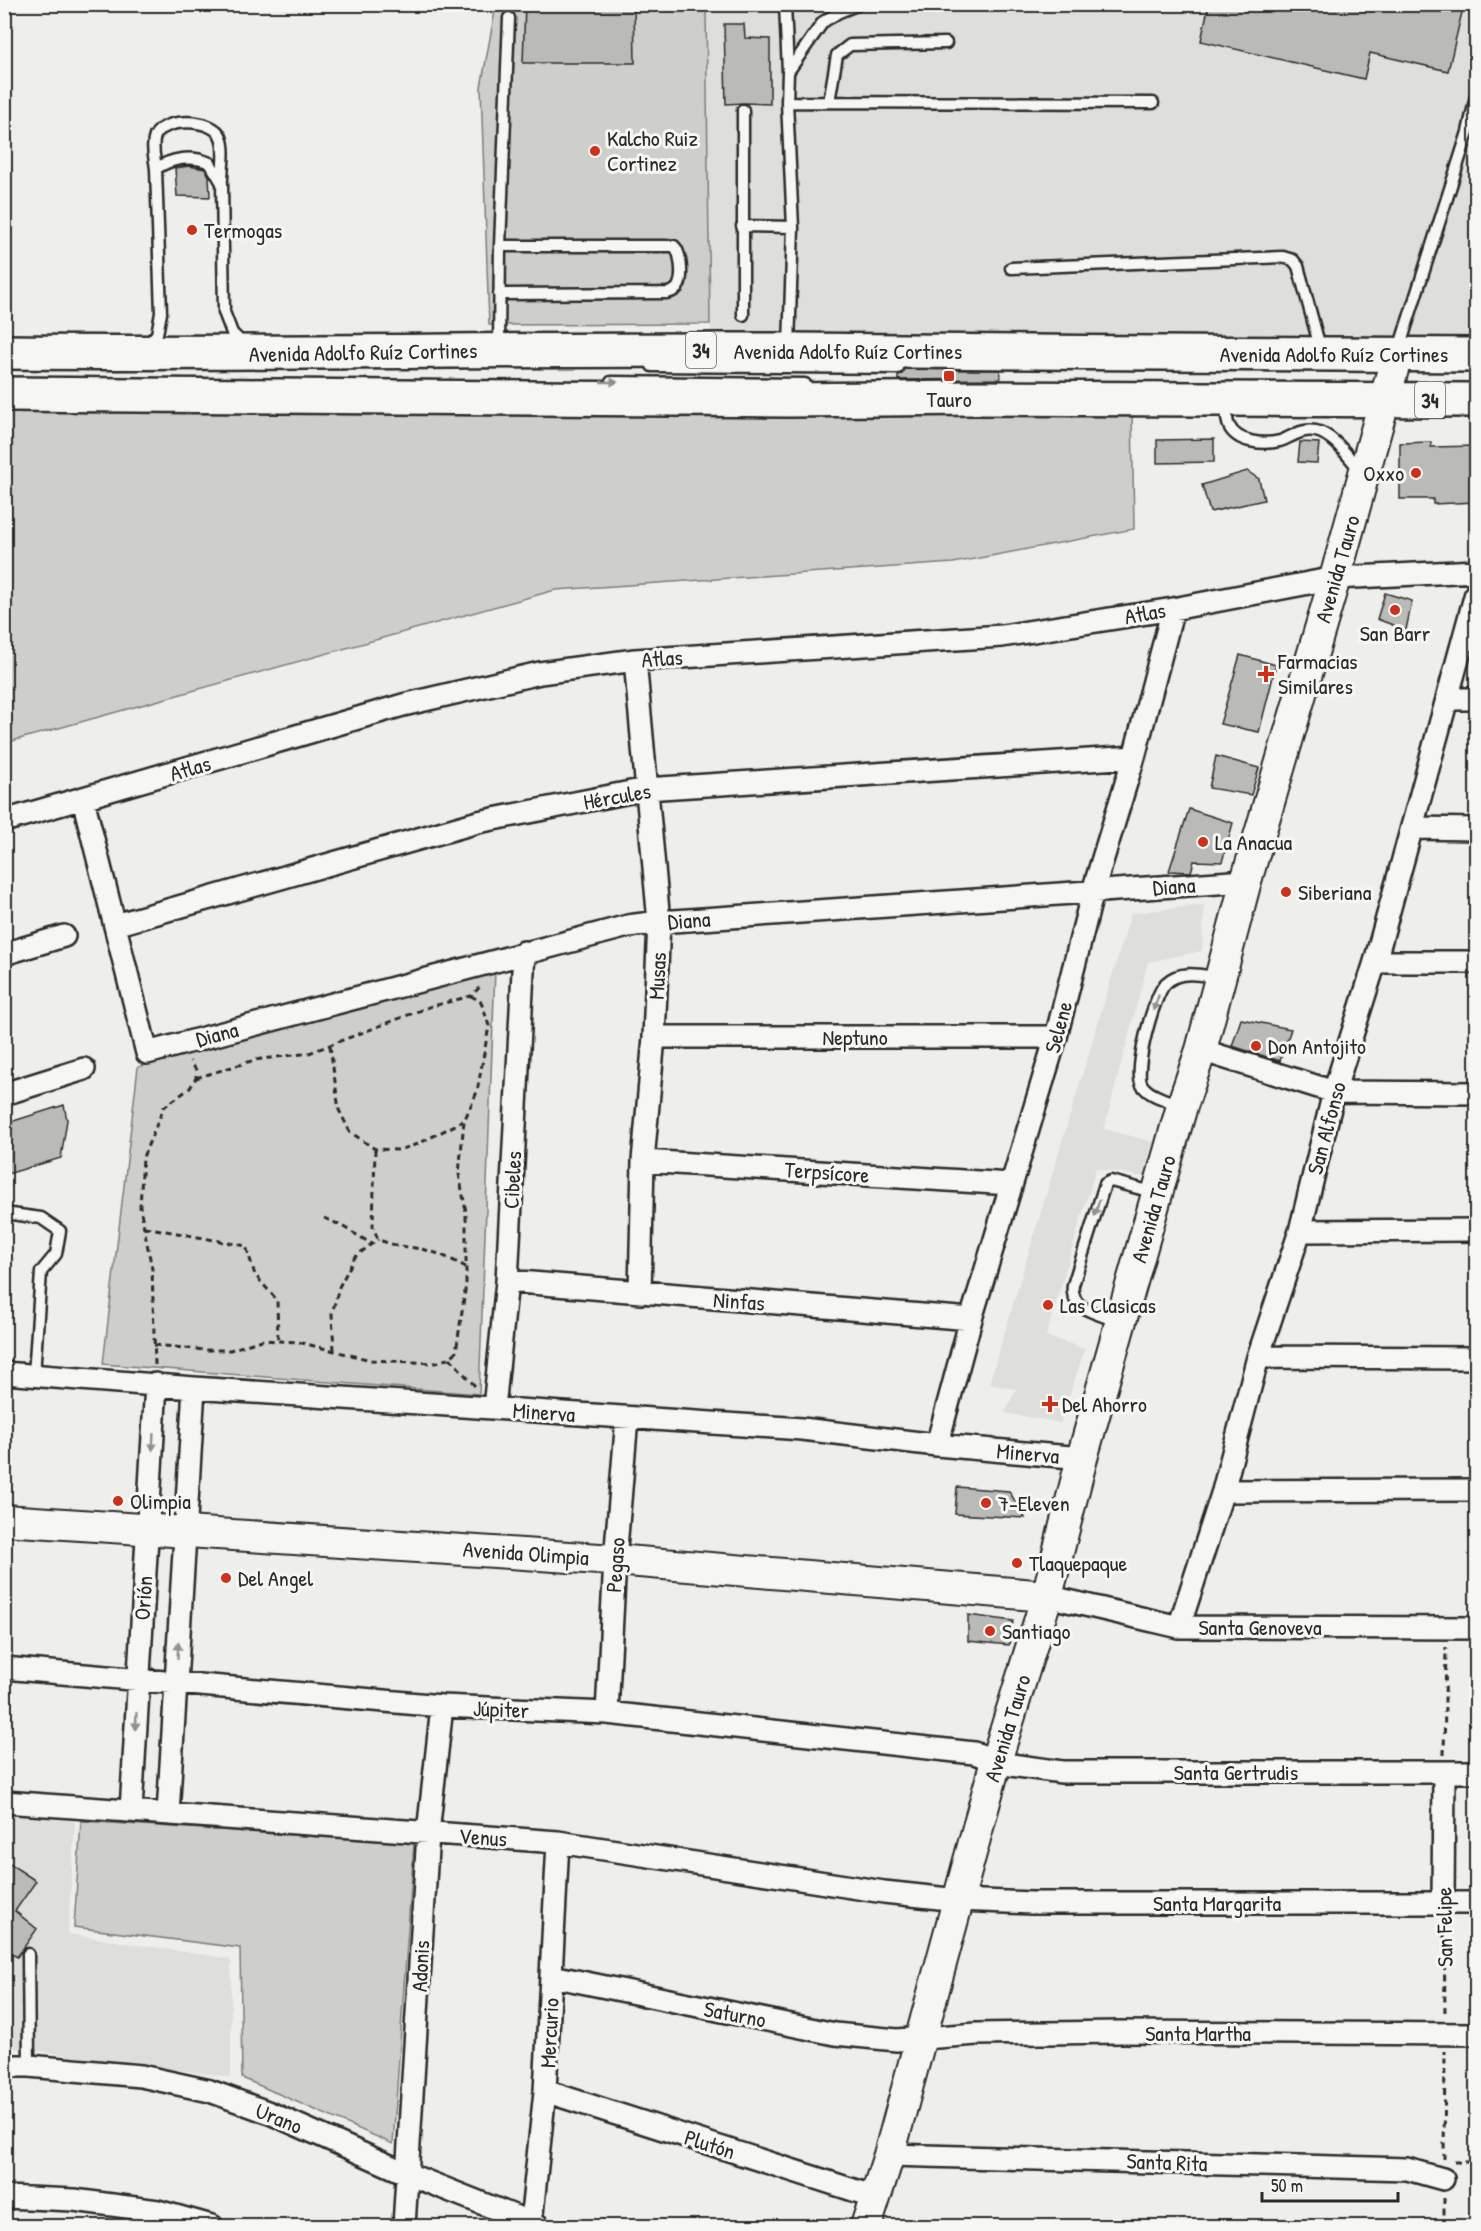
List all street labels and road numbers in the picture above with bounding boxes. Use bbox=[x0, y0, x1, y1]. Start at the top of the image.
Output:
road number: 34 bbox=[686, 332, 716, 368]
street label: Avenida Adolfo Ruíz Cortines bbox=[248, 335, 478, 369]
street label: Avenida Adolfo Ruíz Cortines bbox=[734, 336, 962, 366]
street label: Avenida Adolfo Ruíz Cortines bbox=[1220, 339, 1448, 369]
road number: 34 bbox=[1415, 382, 1445, 418]
street label: Avenida Tauro bbox=[1307, 512, 1367, 626]
street label: Atlas bbox=[1122, 595, 1168, 631]
street label: Atlas bbox=[640, 642, 684, 674]
street label: Atlas bbox=[166, 748, 214, 788]
street label: Hércules bbox=[581, 775, 653, 817]
street label: Diana bbox=[1152, 870, 1197, 902]
street label: Diana bbox=[667, 904, 712, 936]
street label: Musas bbox=[641, 952, 673, 1000]
street label: Selene bbox=[1037, 998, 1079, 1056]
street label: Diana bbox=[193, 1014, 242, 1054]
street label: Neptuno bbox=[822, 1022, 888, 1052]
street label: San Alfonso bbox=[1299, 1078, 1353, 1177]
street label: Cibeles bbox=[496, 1150, 528, 1210]
street label: Avenida Tauro bbox=[1123, 1152, 1183, 1266]
street label: Terpsícore bbox=[784, 1154, 871, 1190]
street label: Ninfas bbox=[712, 1284, 766, 1318]
street label: Minerva bbox=[512, 1395, 577, 1429]
street label: Minerva bbox=[995, 1435, 1061, 1471]
street label: Avenida Olimpia bbox=[462, 1534, 590, 1572]
street label: Pegaso bbox=[598, 1536, 632, 1594]
street label: Orión bbox=[126, 1575, 160, 1621]
street label: Santa Genoveva bbox=[1198, 1612, 1322, 1642]
street label: Avenida Tauro bbox=[977, 1671, 1038, 1785]
street label: Júpiter bbox=[472, 1693, 530, 1725]
street label: Santa Gertrudis bbox=[1174, 1757, 1298, 1787]
street label: Venus bbox=[458, 1820, 508, 1854]
street label: San Felipe bbox=[1428, 1887, 1460, 1967]
street label: Santa Margarita bbox=[1153, 1888, 1281, 1918]
street label: Adonis bbox=[404, 1939, 436, 1993]
street label: Saturno bbox=[702, 1993, 769, 2035]
street label: Mercurio bbox=[532, 1997, 566, 2069]
street label: Santa Martha bbox=[1145, 2018, 1251, 2048]
street label: Urano bbox=[251, 2095, 307, 2141]
street label: Plutón bbox=[681, 2122, 739, 2166]
street label: Santa Rita bbox=[1126, 2146, 1208, 2178]

